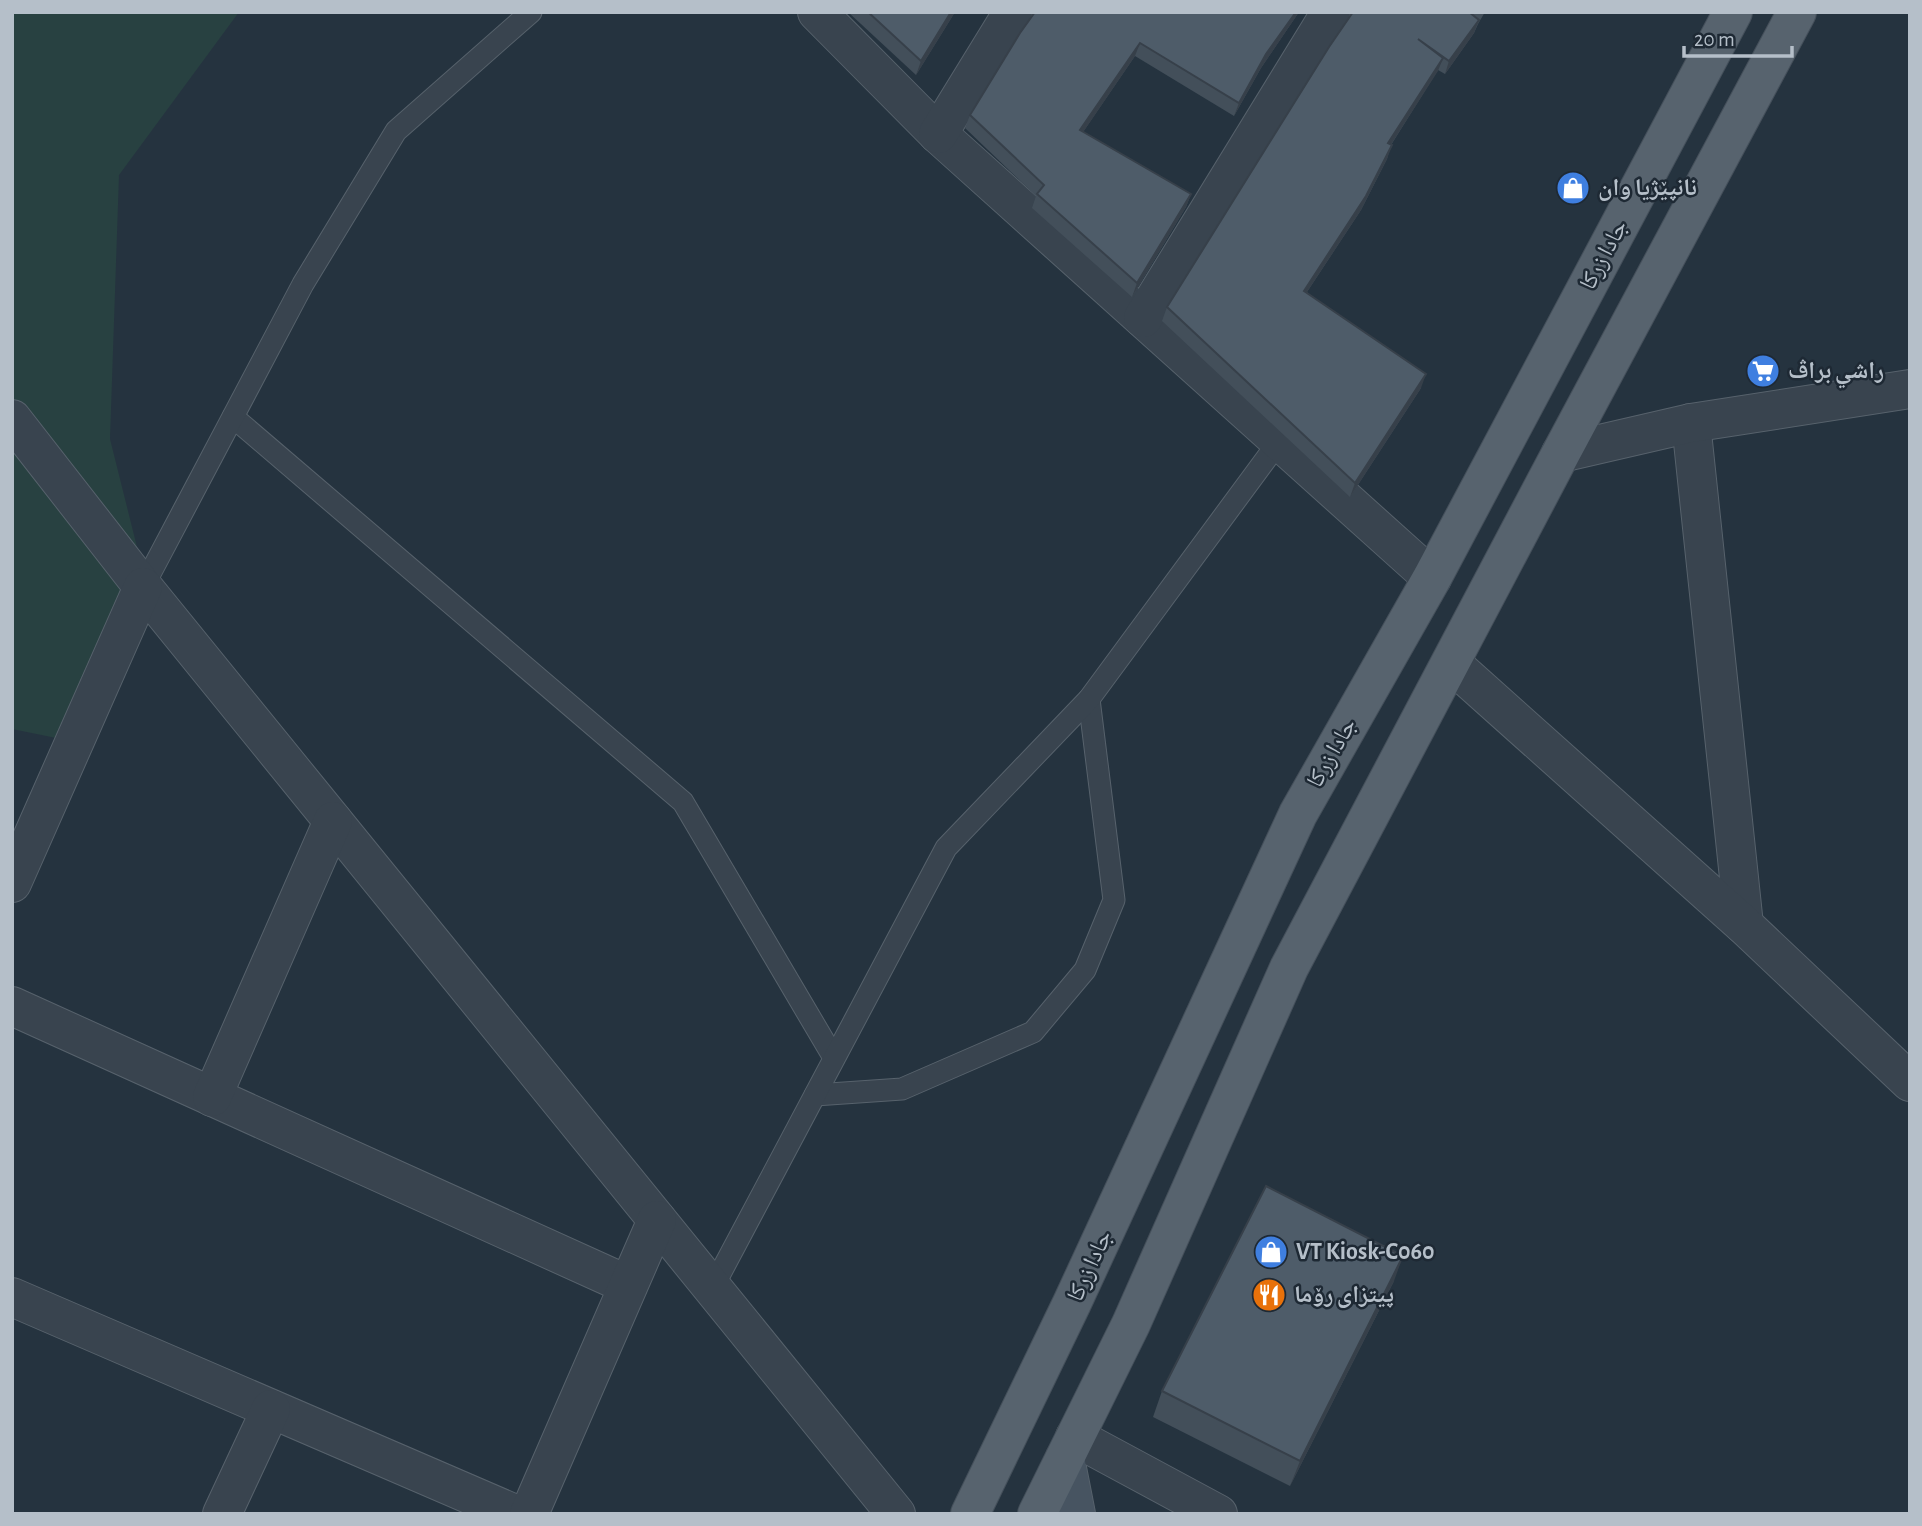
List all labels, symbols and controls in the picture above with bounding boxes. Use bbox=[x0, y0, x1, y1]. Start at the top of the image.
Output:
scale bar bbox=[1684, 14, 1792, 58]
text: 20 m bbox=[1694, 29, 1735, 50]
shop icon: نانپێژیا وان bbox=[1554, 169, 1592, 207]
place label: نانپێژیا وان bbox=[1598, 176, 1697, 201]
street label: جادا زرکا bbox=[1576, 216, 1632, 294]
supermarket icon: راشي براڤ bbox=[1744, 352, 1782, 390]
place label: راشي براڤ bbox=[1788, 359, 1884, 389]
street label: جادا زرکا bbox=[1303, 714, 1361, 792]
street label: جادا زرکا bbox=[1063, 1227, 1117, 1305]
shop icon: VT Kiosk-C060 bbox=[1252, 1233, 1290, 1271]
place label: VT Kiosk-C060 bbox=[1296, 1240, 1435, 1264]
restaurant icon: پیتزای رۆما bbox=[1250, 1276, 1288, 1314]
place label: پیتزای رۆما bbox=[1294, 1283, 1394, 1308]

